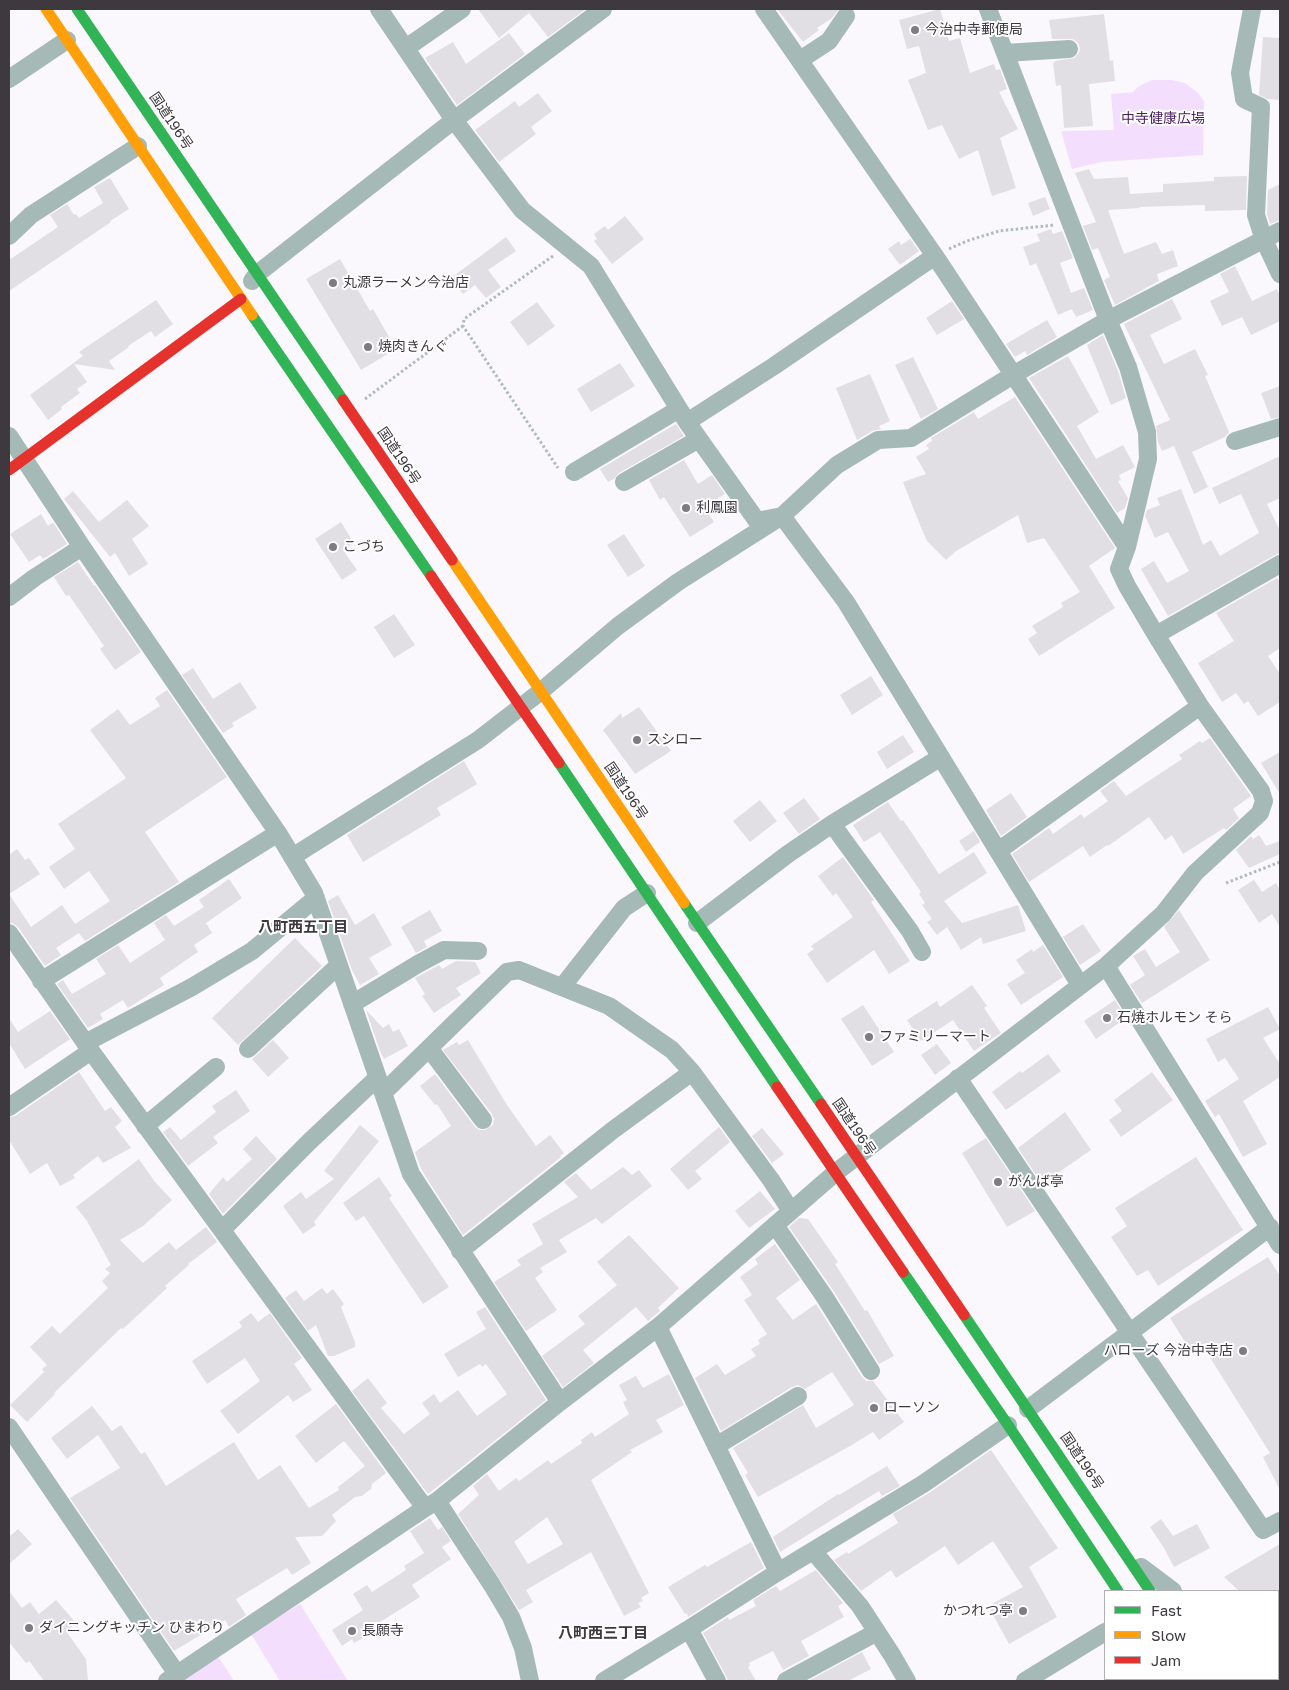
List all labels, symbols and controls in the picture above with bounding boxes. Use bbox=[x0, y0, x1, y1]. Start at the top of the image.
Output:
place label: 今治中寺郵便局 bbox=[925, 22, 1023, 38]
marker: 今治中寺郵便局 bbox=[909, 24, 921, 36]
street label: 国道196号 bbox=[146, 89, 196, 153]
park label: 中寺健康広場 bbox=[1121, 111, 1205, 127]
place label: 丸源ラーメン今治店 bbox=[343, 275, 469, 291]
marker: 丸源ラーメン今治店 bbox=[327, 277, 339, 289]
place label: 焼肉きんぐ bbox=[378, 339, 448, 355]
marker: 焼肉きんぐ bbox=[362, 341, 374, 353]
street label: 国道196号 bbox=[374, 424, 424, 488]
place label: 利鳳園 bbox=[696, 500, 738, 516]
marker: 利鳳園 bbox=[680, 502, 692, 514]
place label: こづち bbox=[343, 539, 385, 555]
marker: こづち bbox=[327, 541, 339, 553]
place label: スシロー bbox=[647, 732, 703, 748]
marker: スシロー bbox=[631, 734, 643, 746]
street label: 国道196号 bbox=[601, 759, 651, 823]
district label: 八町西五丁目 bbox=[258, 918, 348, 936]
place label: 石焼ホルモン そら bbox=[1117, 1010, 1232, 1026]
marker: 石焼ホルモン そら bbox=[1101, 1012, 1113, 1024]
place label: ファミリーマート bbox=[879, 1029, 991, 1045]
marker: ファミリーマート bbox=[863, 1031, 875, 1043]
street label: 国道196号 bbox=[829, 1095, 879, 1159]
place label: がんば亭 bbox=[1008, 1174, 1064, 1190]
marker: がんば亭 bbox=[992, 1176, 1004, 1188]
place label: ハローズ 今治中寺店 bbox=[1104, 1343, 1233, 1359]
marker: ハローズ 今治中寺店 bbox=[1237, 1345, 1249, 1357]
place label: ローソン bbox=[884, 1400, 940, 1416]
marker: ローソン bbox=[868, 1402, 880, 1414]
street label: 国道196号 bbox=[1057, 1429, 1107, 1493]
legend bbox=[1104, 1590, 1279, 1680]
text: Fast bbox=[1151, 1601, 1182, 1619]
place label: かつれつ亭 bbox=[943, 1603, 1013, 1619]
marker: かつれつ亭 bbox=[1017, 1605, 1029, 1617]
place label: ダイニングキッチン ひまわり bbox=[39, 1620, 224, 1636]
marker: ダイニングキッチン ひまわり bbox=[23, 1622, 35, 1634]
place label: 長願寺 bbox=[362, 1623, 404, 1639]
district label: 八町西三丁目 bbox=[558, 1624, 648, 1642]
marker: 長願寺 bbox=[346, 1625, 358, 1637]
text: Slow bbox=[1151, 1626, 1186, 1644]
text: Jam bbox=[1151, 1651, 1181, 1669]

